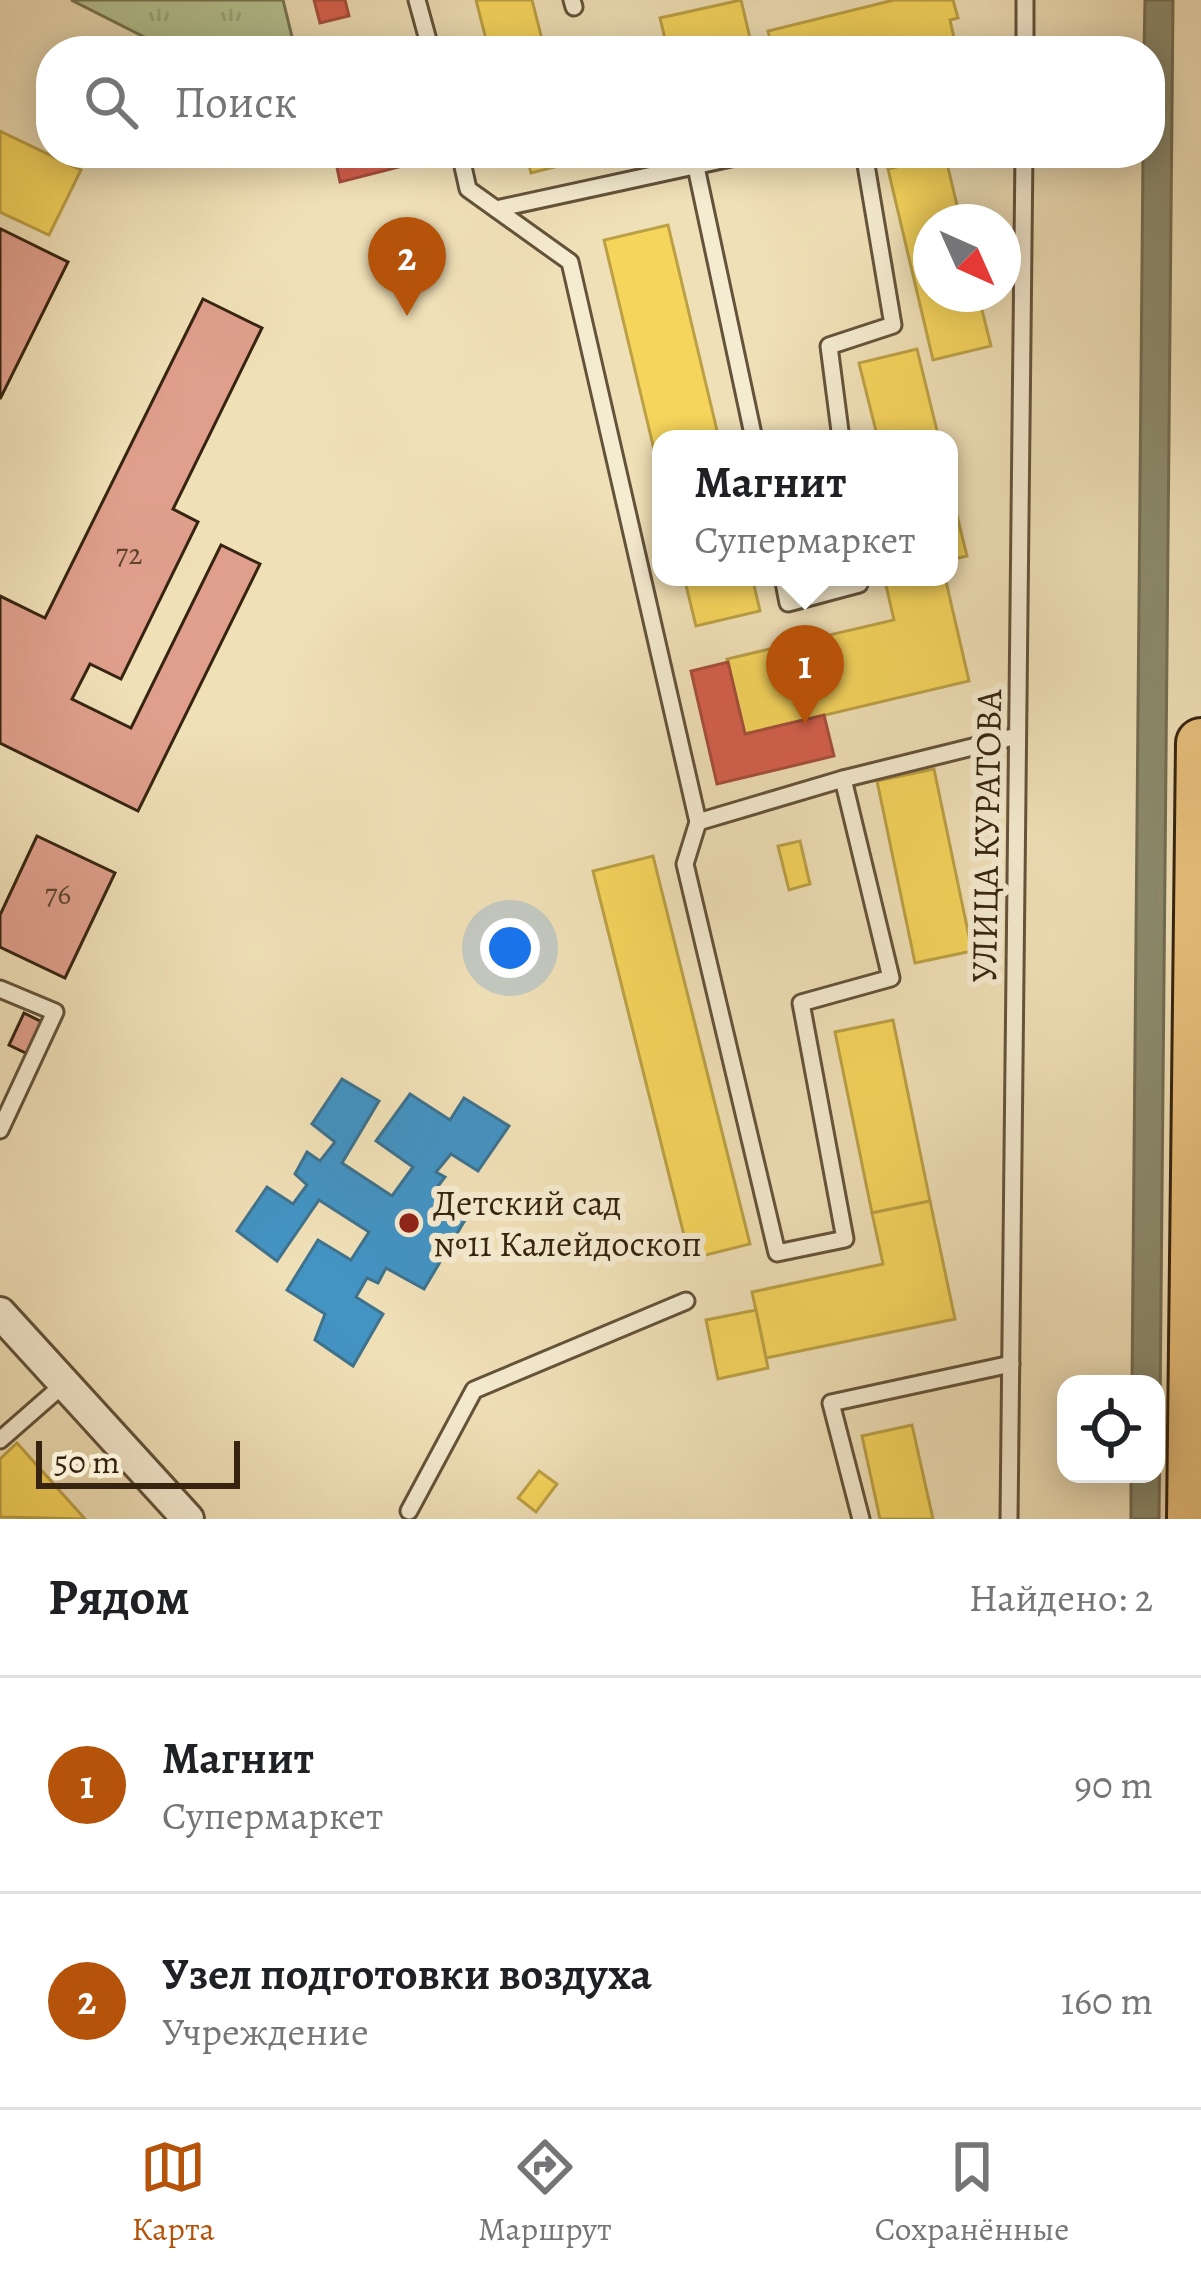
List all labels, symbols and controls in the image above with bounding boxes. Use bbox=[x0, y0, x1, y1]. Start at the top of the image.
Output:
search box bbox=[36, 36, 1165, 168]
icon: search bbox=[78, 69, 144, 135]
text: Поиск bbox=[174, 71, 297, 133]
north arrow bbox=[913, 204, 1021, 312]
pin: 2 bbox=[368, 217, 446, 316]
popup bbox=[652, 430, 958, 586]
text: Магнит bbox=[694, 451, 846, 513]
text: Супермаркет bbox=[694, 513, 916, 566]
house number: 72 bbox=[116, 534, 142, 574]
pin: 1 bbox=[766, 625, 844, 724]
street label: УЛИЦА КУРАТОВА bbox=[959, 688, 1013, 983]
house number: 76 bbox=[45, 874, 71, 914]
your location bbox=[480, 918, 540, 978]
place label: Детский сад №11 Калейдоскоп bbox=[433, 1178, 702, 1268]
marker: Детский сад №11 Калейдоскоп bbox=[396, 1210, 422, 1236]
map controls bbox=[1057, 1375, 1165, 1483]
button: locate bbox=[1057, 1375, 1165, 1483]
scale bar bbox=[36, 1435, 240, 1488]
text: 50 m bbox=[54, 1439, 120, 1484]
text: Рядом bbox=[48, 1562, 190, 1632]
text: Найдено: 2 bbox=[969, 1571, 1153, 1624]
text: Магнит bbox=[162, 1727, 314, 1789]
text: 1 bbox=[80, 1758, 94, 1811]
text: 90 m bbox=[1074, 1758, 1153, 1811]
text: Супермаркет bbox=[162, 1789, 383, 1842]
text: Узел подготовки воздуха bbox=[162, 1943, 652, 2005]
text: 2 bbox=[78, 1974, 96, 2027]
text: 160 m bbox=[1061, 1974, 1153, 2027]
text: Учреждение bbox=[162, 2005, 369, 2058]
tab: Карта bbox=[132, 2134, 215, 2251]
tab: Маршрут bbox=[478, 2134, 612, 2251]
tab: Сохранённые bbox=[875, 2134, 1069, 2251]

